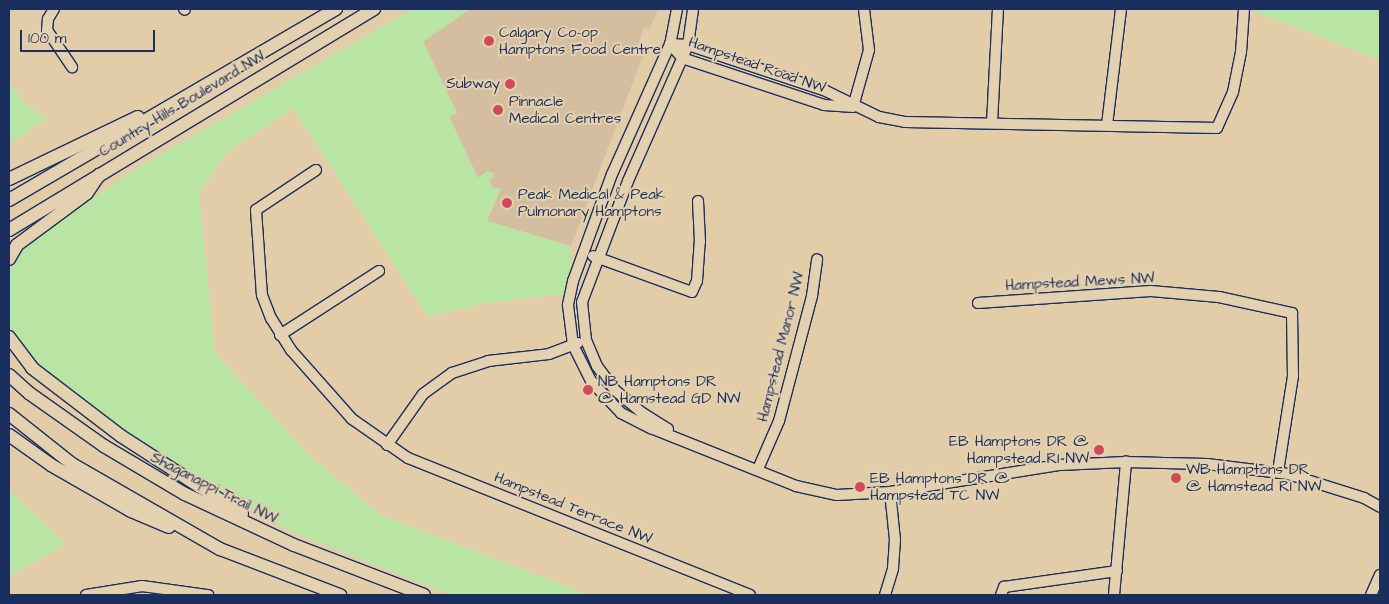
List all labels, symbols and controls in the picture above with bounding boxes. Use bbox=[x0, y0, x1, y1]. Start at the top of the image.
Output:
scale bar bbox=[22, 20, 158, 52]
place label: Calgary Co-op Hamptons Food Centre bbox=[499, 23, 661, 58]
text: 100 m bbox=[28, 28, 67, 49]
street label: Hampstead Road NW bbox=[686, 33, 828, 97]
marker: Calgary Co-op Hamptons Food Centre bbox=[483, 35, 495, 47]
street label: Country Hills Boulevard NW bbox=[96, 47, 268, 161]
place label: Subway bbox=[446, 75, 500, 93]
marker: Subway bbox=[504, 78, 516, 90]
place label: Pinnacle Medical Centres bbox=[509, 92, 621, 127]
marker: Pinnacle Medical Centres bbox=[491, 103, 505, 117]
place label: Peak Medical & Peak Pulmonary Hamptons bbox=[518, 185, 665, 220]
marker: Peak Medical & Peak Pulmonary Hamptons bbox=[500, 196, 514, 210]
street label: Hampstead Mews NW bbox=[1005, 269, 1155, 295]
street label: Hampstead Manor NW bbox=[754, 270, 808, 424]
place label: NB Hamptons DR @ Hamstead GD NW bbox=[598, 372, 741, 407]
marker: NB Hamptons DR @ Hamstead GD NW bbox=[582, 384, 594, 396]
place label: EB Hamptons DR @ Hampstead RI NW bbox=[949, 432, 1089, 467]
marker: EB Hamptons DR @ Hampstead RI NW bbox=[1093, 444, 1105, 456]
street label: Shaganappi Trail NW bbox=[148, 448, 280, 528]
place label: WB Hamptons DR @ Hamstead RI NW bbox=[1186, 460, 1322, 495]
street label: Hampstead Terrace NW bbox=[491, 468, 655, 548]
place label: EB Hamptons DR @ Hampstead TC NW bbox=[870, 469, 1010, 504]
marker: WB Hamptons DR @ Hamstead RI NW bbox=[1170, 472, 1182, 484]
marker: EB Hamptons DR @ Hampstead TC NW bbox=[854, 481, 866, 493]

